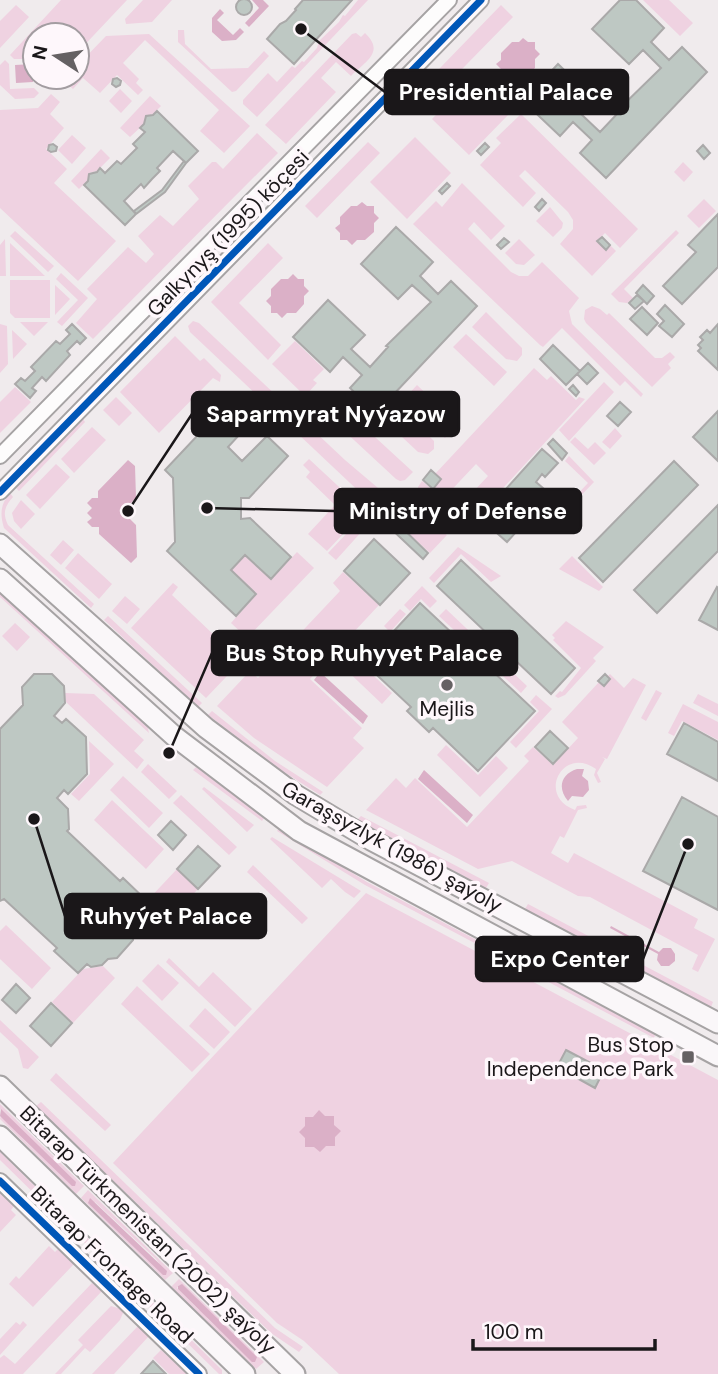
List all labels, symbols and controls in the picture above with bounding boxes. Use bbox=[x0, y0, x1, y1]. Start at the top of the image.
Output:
north arrow bbox=[21, 21, 91, 91]
text: N bbox=[26, 43, 54, 62]
callout: Presidential Palace bbox=[385, 70, 628, 114]
text: Presidential Palace bbox=[399, 77, 613, 107]
street label: Galkynyş (1995) köçesi bbox=[141, 143, 315, 323]
callout: Saparmyrat Nyýazow bbox=[192, 392, 459, 436]
text: Saparmyrat Nyýazow bbox=[206, 399, 446, 429]
callout: Ministry of Defense bbox=[335, 489, 581, 533]
text: Ministry of Defense bbox=[349, 496, 567, 526]
callout: Bus Stop Ruhyyet Palace bbox=[212, 631, 517, 675]
text: Bus Stop Ruhyyet Palace bbox=[225, 638, 503, 668]
marker: Mejlis bbox=[439, 677, 455, 693]
place label: Mejlis bbox=[420, 695, 474, 723]
street label: Garaşsyzlyk (1986) şaýoly bbox=[277, 775, 508, 920]
callout: Ruhyýet Palace bbox=[65, 894, 266, 938]
text: Ruhyýet Palace bbox=[80, 901, 252, 931]
callout: Expo Center bbox=[476, 937, 643, 981]
text: Expo Center bbox=[491, 944, 629, 974]
place label: Bus Stop Independence Park bbox=[487, 1031, 674, 1083]
marker: Bus Stop Independence Park bbox=[680, 1049, 696, 1065]
street label: Bitarap Türkmenistan (2002) şaýoly bbox=[14, 1100, 283, 1361]
street label: Bitarap Frontage Road bbox=[25, 1180, 199, 1350]
scale bar bbox=[473, 1308, 655, 1352]
text: 100 m bbox=[484, 1318, 544, 1346]

